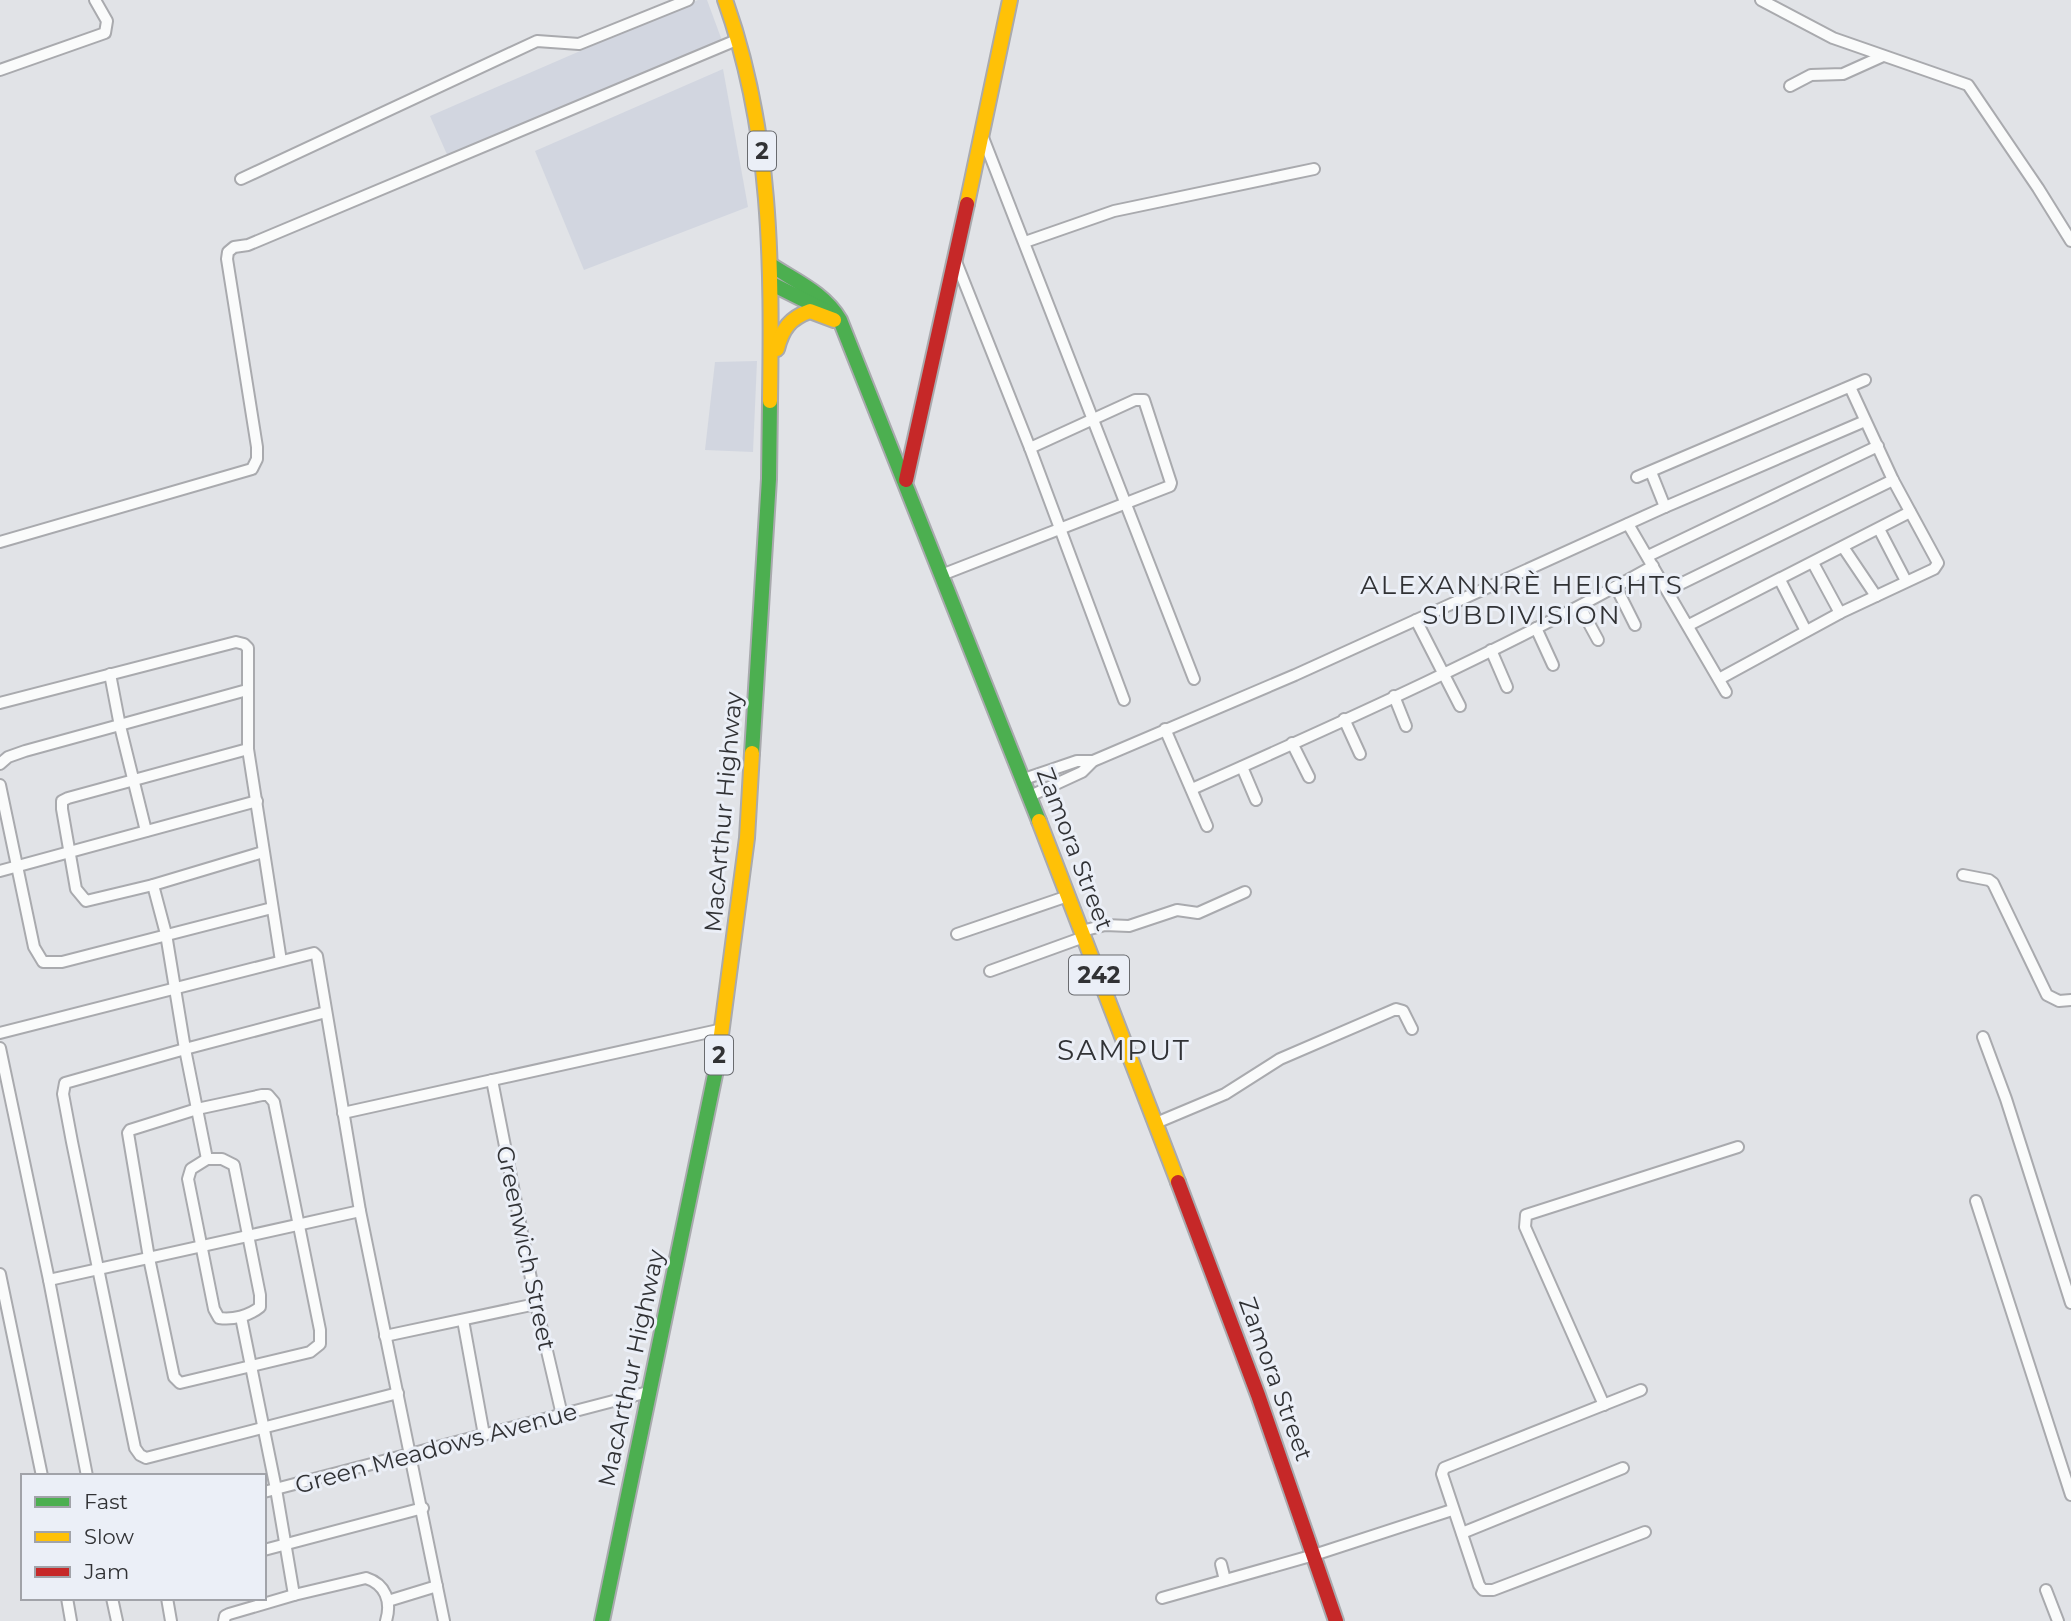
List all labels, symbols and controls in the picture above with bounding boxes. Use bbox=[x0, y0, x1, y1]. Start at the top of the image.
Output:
road number: 2 bbox=[748, 132, 776, 170]
district label: ALEXANNRÈ HEIGHTS SUBDIVISION bbox=[1360, 569, 1684, 631]
street label: MacArthur Highway bbox=[698, 690, 748, 934]
street label: Zamora Street bbox=[1031, 764, 1119, 935]
road number: 242 bbox=[1069, 956, 1129, 994]
district label: SAMPUT bbox=[1057, 1033, 1191, 1067]
road number: 2 bbox=[705, 1036, 733, 1074]
street label: Greenwich Street bbox=[490, 1143, 562, 1353]
street label: MacArthur Highway bbox=[592, 1247, 670, 1489]
street label: Zamora Street bbox=[1233, 1293, 1319, 1465]
street label: Green Meadows Avenue bbox=[292, 1396, 580, 1500]
legend bbox=[21, 1474, 266, 1600]
text: Fast bbox=[84, 1489, 128, 1514]
text: Slow bbox=[84, 1524, 134, 1549]
text: Jam bbox=[83, 1559, 129, 1584]

